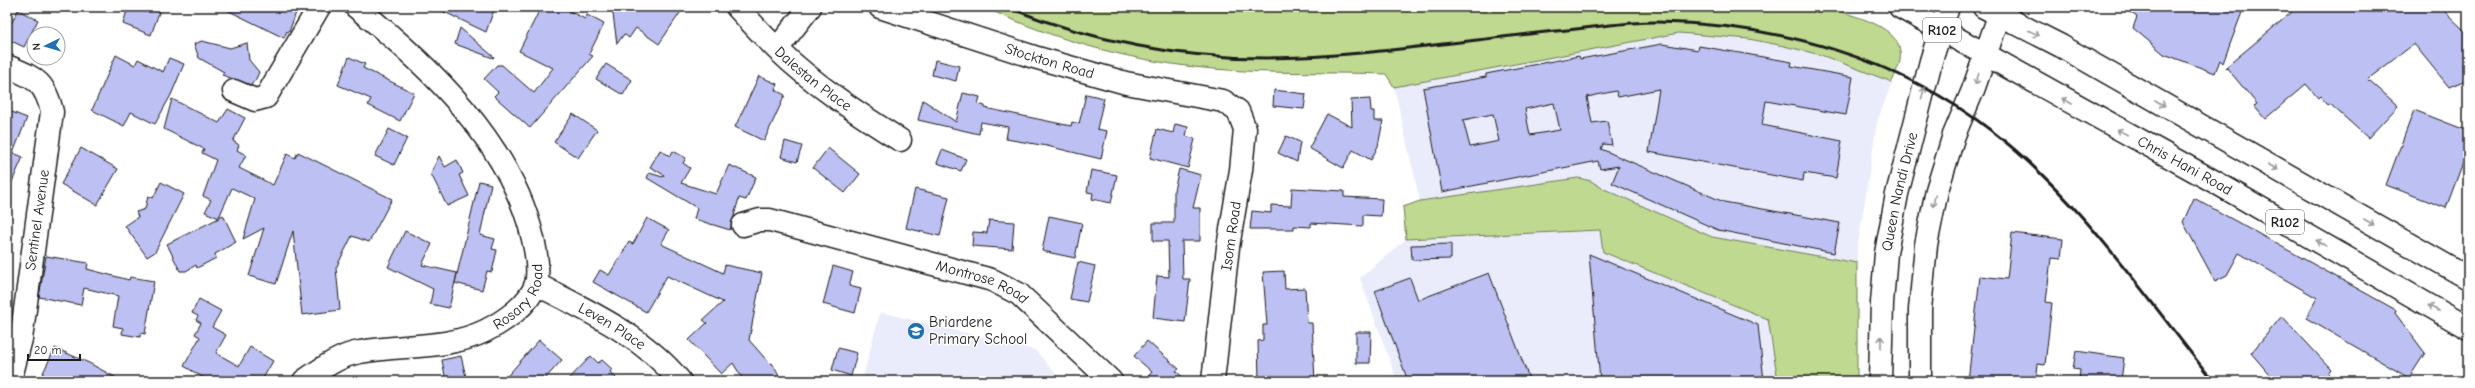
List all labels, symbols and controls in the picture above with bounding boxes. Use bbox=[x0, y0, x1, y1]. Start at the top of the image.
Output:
road number: R102 bbox=[1923, 18, 1961, 42]
north arrow bbox=[26, 26, 66, 66]
one-way arrow bbox=[2028, 30, 2040, 37]
street label: Stockton Road bbox=[1003, 39, 1096, 83]
text: N bbox=[30, 43, 43, 51]
street label: Dalestan Place bbox=[771, 43, 856, 115]
one-way arrow bbox=[1973, 72, 1980, 85]
one-way arrow bbox=[1920, 87, 1927, 100]
one-way arrow bbox=[2061, 96, 2073, 104]
one-way arrow bbox=[2154, 99, 2166, 107]
one-way arrow bbox=[2116, 127, 2128, 135]
street label: Queen Nandi Drive bbox=[1878, 130, 1922, 252]
street label: Chris Hani Road bbox=[2134, 132, 2235, 199]
one-way arrow bbox=[2267, 164, 2279, 172]
street label: Sentinel Avenue bbox=[21, 168, 53, 272]
one-way arrow bbox=[1930, 194, 1938, 207]
street label: Isom Road bbox=[1217, 200, 1245, 272]
road number: R102 bbox=[2266, 210, 2304, 234]
one-way arrow bbox=[2363, 218, 2375, 226]
one-way arrow bbox=[2315, 238, 2327, 246]
street label: Montrose Road bbox=[934, 256, 1032, 307]
street label: Rosary Road bbox=[490, 263, 546, 334]
street label: Leven Place bbox=[575, 299, 650, 354]
one-way arrow bbox=[2427, 303, 2439, 311]
place label: Briardene Primary School bbox=[929, 313, 1027, 348]
school or university icon: Briardene Primary School bbox=[906, 321, 926, 341]
scale bar bbox=[28, 336, 80, 362]
one-way arrow bbox=[1877, 336, 1885, 349]
text: 20 m bbox=[34, 343, 62, 357]

